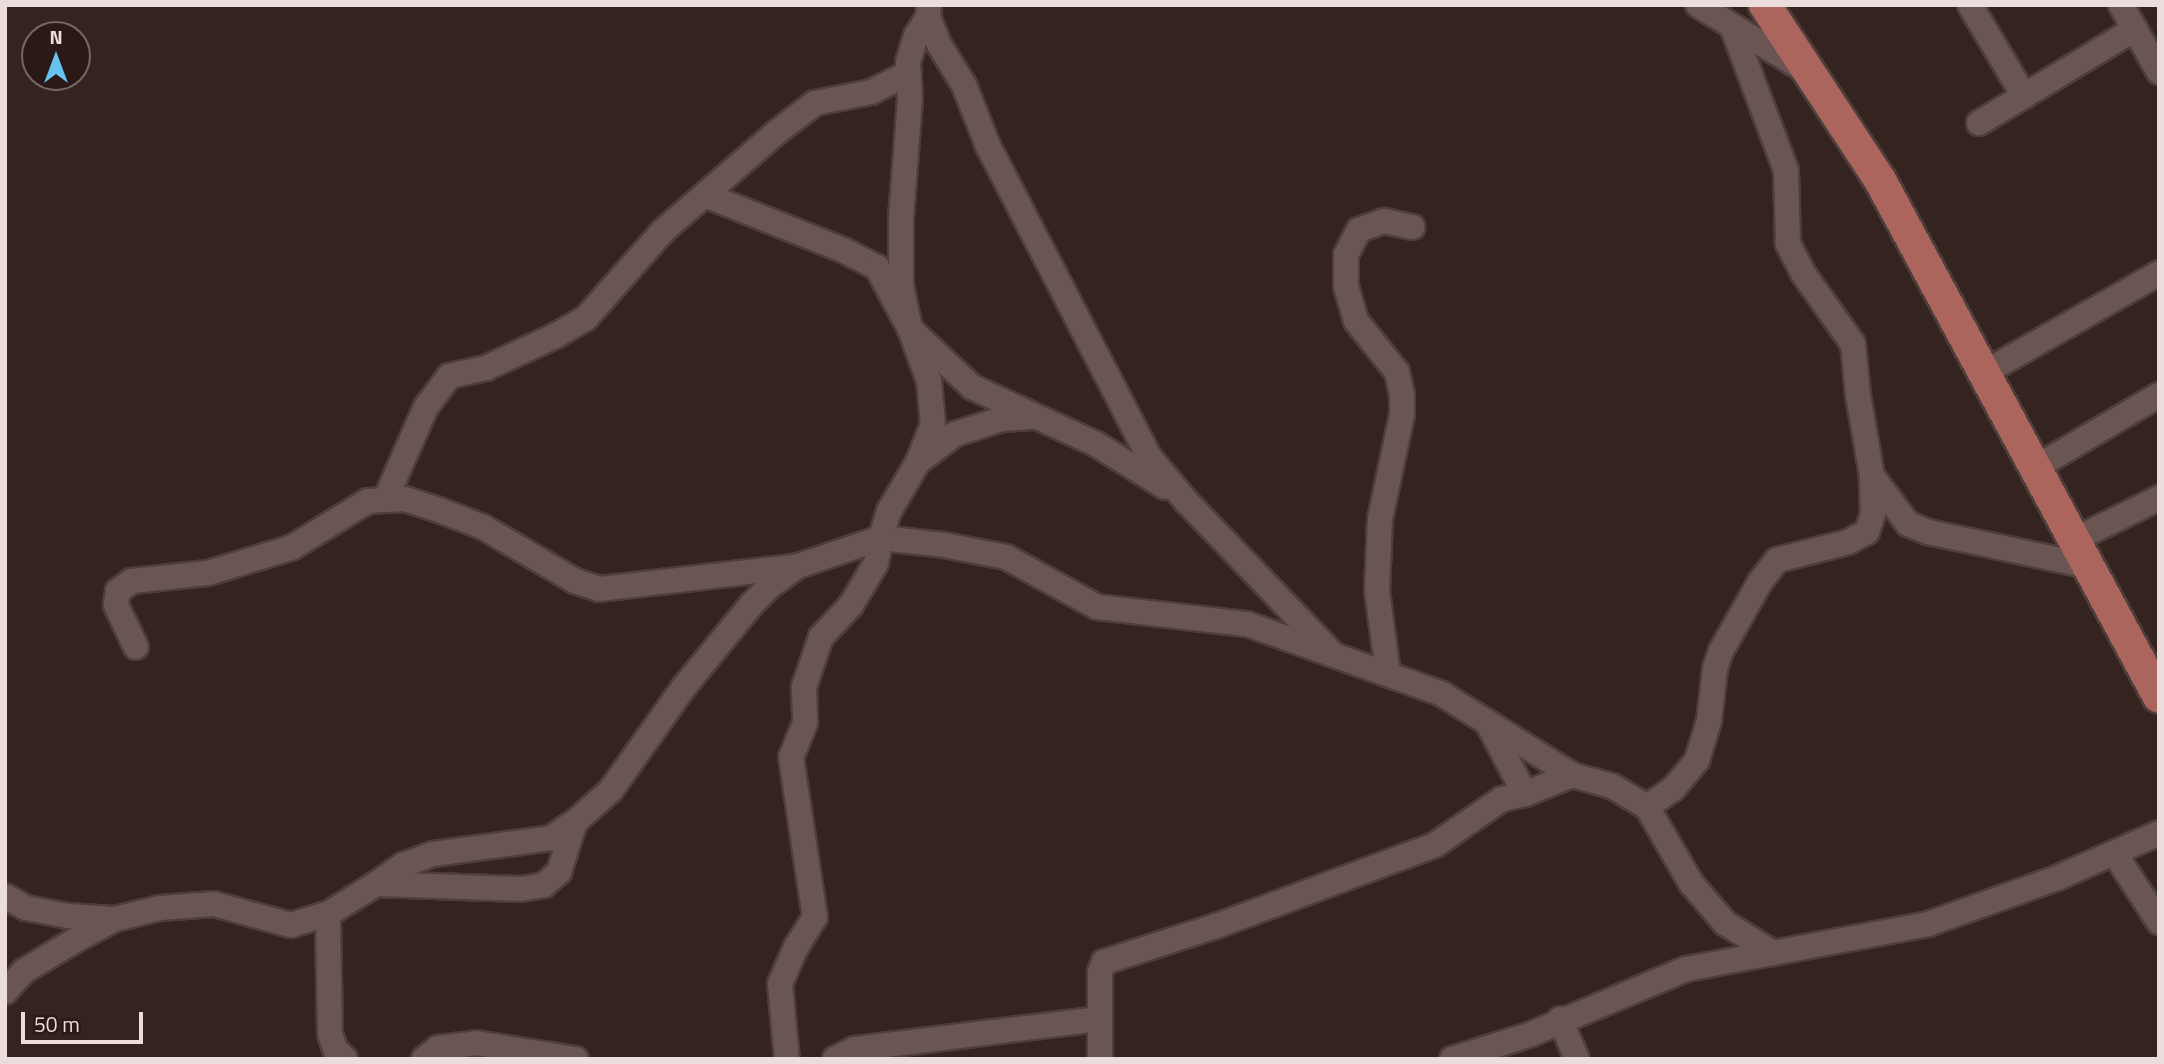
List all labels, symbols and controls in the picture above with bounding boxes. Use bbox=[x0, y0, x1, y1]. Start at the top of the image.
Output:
north arrow bbox=[21, 21, 91, 91]
text: N bbox=[49, 22, 63, 51]
scale bar bbox=[24, 998, 147, 1042]
text: 50 m bbox=[34, 1008, 80, 1040]

